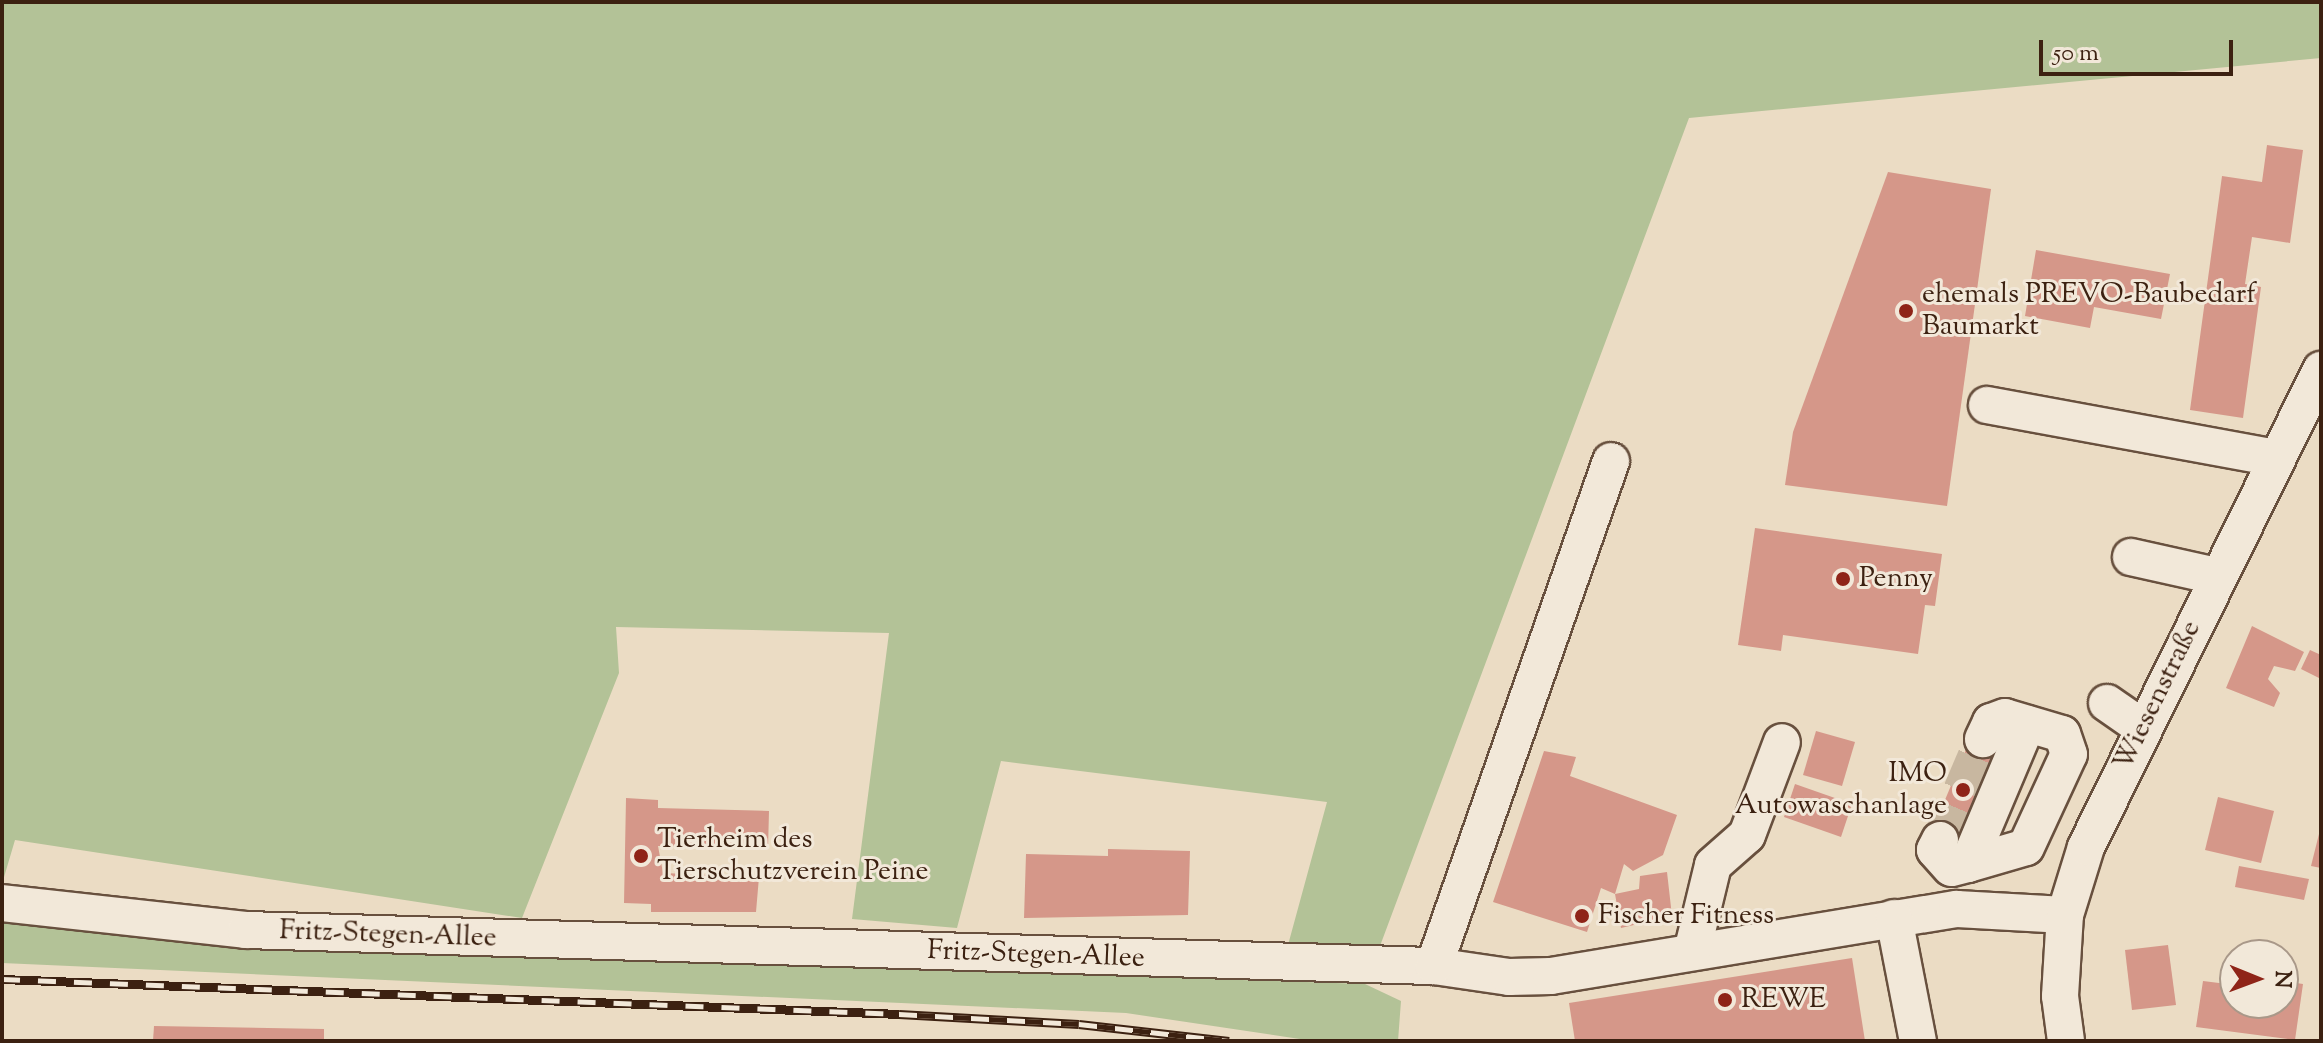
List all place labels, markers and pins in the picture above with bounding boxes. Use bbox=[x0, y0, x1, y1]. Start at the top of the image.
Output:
place label: ehemals PREVO-Baubedarf Baumarkt bbox=[1922, 278, 2256, 344]
marker: ehemals PREVO-Baubedarf Baumarkt bbox=[1897, 302, 1915, 320]
place label: Penny bbox=[1859, 562, 1933, 596]
marker: Penny bbox=[1834, 570, 1852, 588]
place label: IMO Autowaschanlage bbox=[1735, 757, 1947, 823]
marker: IMO Autowaschanlage bbox=[1954, 781, 1972, 799]
place label: Tierheim des Tierschutzverein Peine bbox=[657, 823, 928, 889]
marker: Tierheim des Tierschutzverein Peine bbox=[632, 847, 650, 865]
place label: Fischer Fitness bbox=[1598, 899, 1774, 933]
marker: Fischer Fitness bbox=[1573, 907, 1591, 925]
place label: REWE bbox=[1741, 983, 1826, 1017]
marker: REWE bbox=[1716, 991, 1734, 1009]

